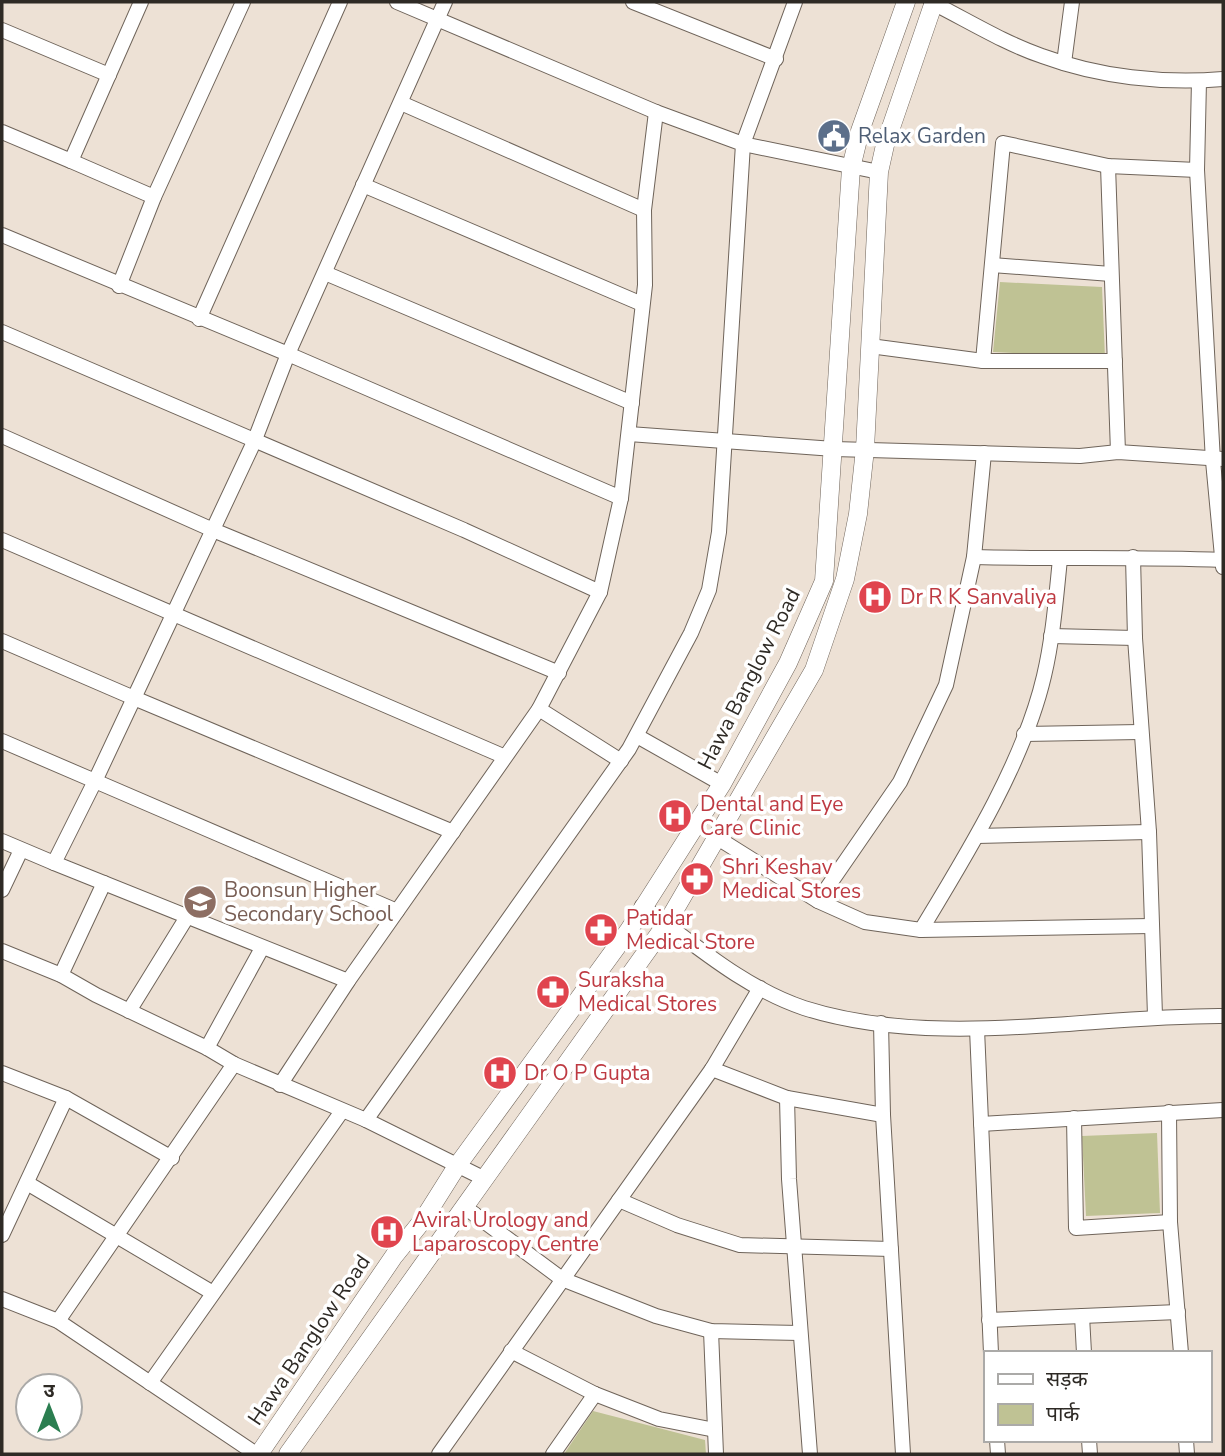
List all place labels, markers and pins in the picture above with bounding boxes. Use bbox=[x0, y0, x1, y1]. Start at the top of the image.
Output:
public building icon: Relax Garden bbox=[815, 117, 853, 155]
place label: Relax Garden bbox=[858, 122, 986, 150]
hospital icon: Dr R K Sanvaliya bbox=[856, 578, 894, 616]
place label: Dr R K Sanvaliya bbox=[900, 583, 1057, 611]
place label: Dental and Eye Care Clinic bbox=[700, 790, 843, 842]
hospital icon: Dental and Eye Care Clinic bbox=[656, 797, 694, 835]
place label: Shri Keshav Medical Stores bbox=[722, 853, 861, 905]
pharmacy icon: Shri Keshav Medical Stores bbox=[678, 860, 716, 898]
place label: Boonsun Higher Secondary School bbox=[224, 876, 394, 928]
school or university icon: Boonsun Higher Secondary School bbox=[181, 883, 219, 921]
place label: Patidar Medical Store bbox=[626, 904, 755, 956]
pharmacy icon: Patidar Medical Store bbox=[582, 911, 620, 949]
place label: Suraksha Medical Stores bbox=[578, 966, 717, 1018]
pharmacy icon: Suraksha Medical Stores bbox=[534, 973, 572, 1011]
hospital icon: Dr O P Gupta bbox=[481, 1054, 519, 1092]
place label: Dr O P Gupta bbox=[524, 1059, 650, 1087]
place label: Aviral Urology and Laparoscopy Centre bbox=[412, 1206, 599, 1258]
hospital icon: Aviral Urology and Laparoscopy Centre bbox=[368, 1213, 406, 1251]

